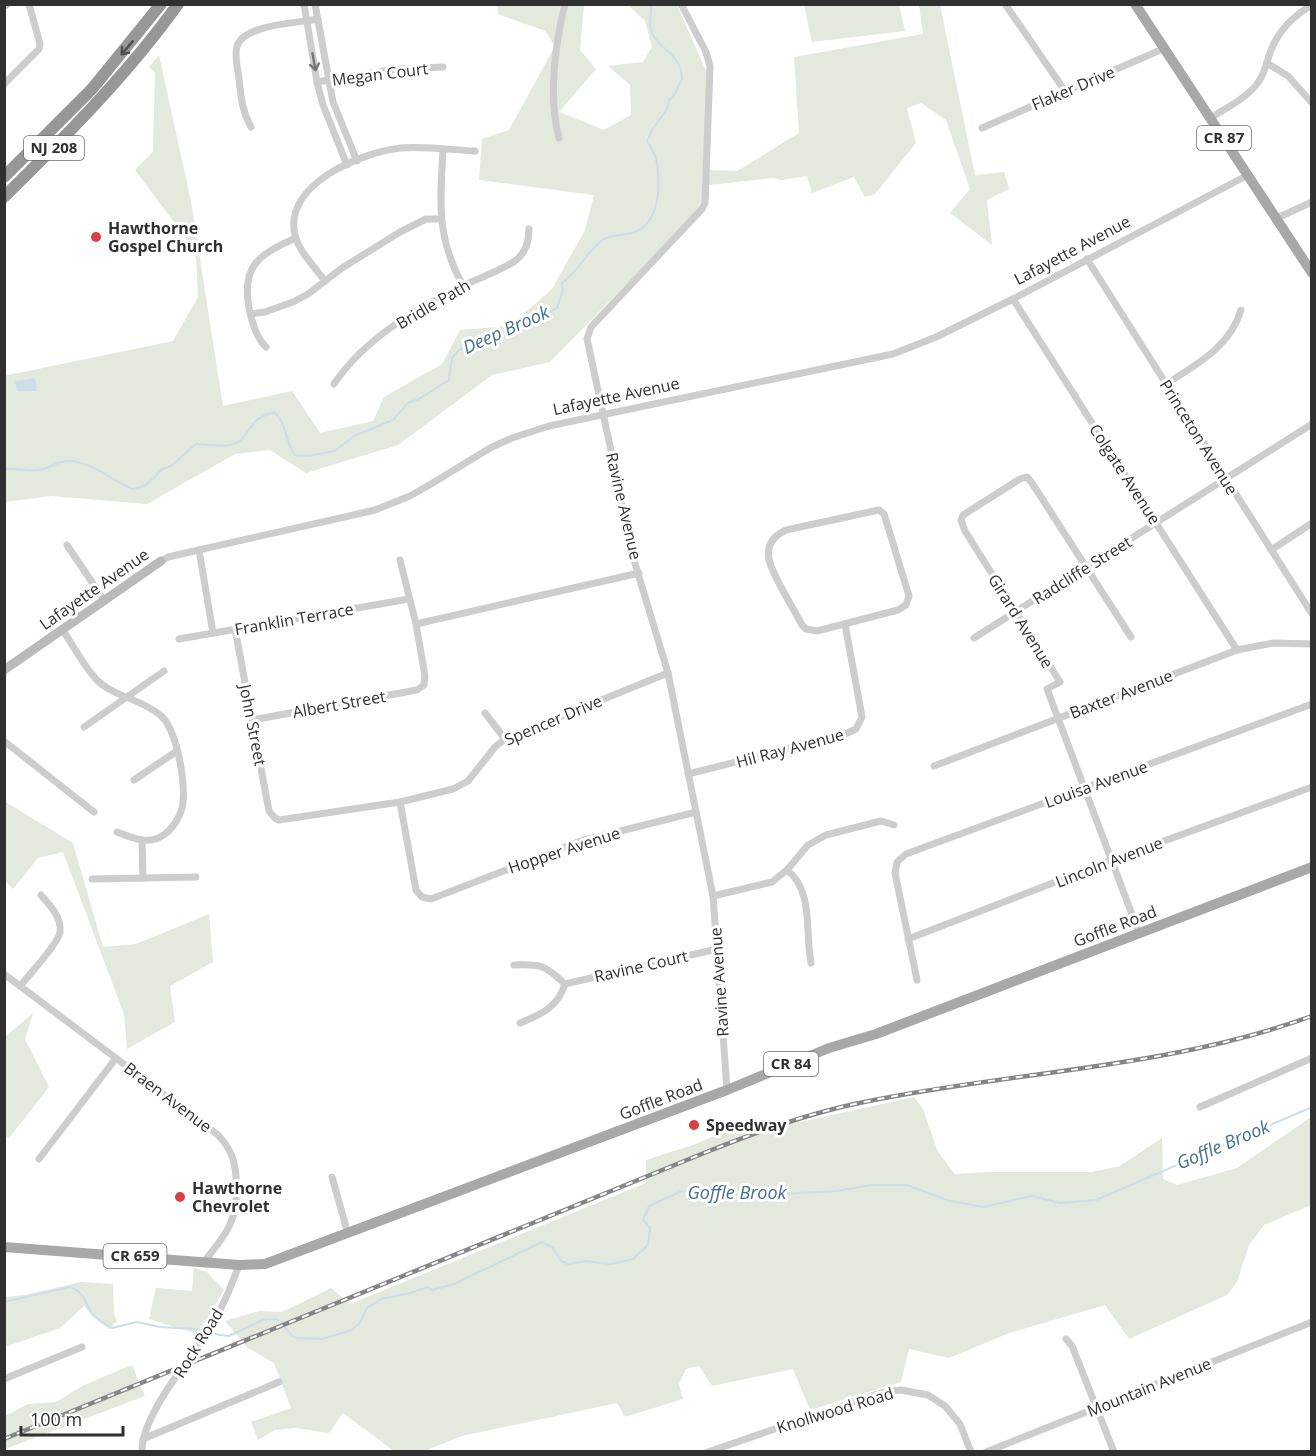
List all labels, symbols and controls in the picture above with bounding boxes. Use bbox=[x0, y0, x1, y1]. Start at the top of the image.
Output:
one-way arrow bbox=[121, 39, 134, 55]
one-way arrow bbox=[308, 52, 319, 72]
street label: Megan Court bbox=[331, 57, 430, 91]
street label: Flaker Drive bbox=[1028, 61, 1118, 115]
road number: CR 87 bbox=[1197, 126, 1251, 150]
road number: NJ 208 bbox=[24, 136, 84, 160]
street label: Lafayette Avenue bbox=[1010, 210, 1134, 290]
place label: Hawthorne Gospel Church bbox=[108, 217, 223, 257]
marker: Hawthorne Gospel Church bbox=[89, 230, 103, 244]
street label: Bridle Path bbox=[392, 274, 474, 334]
water label: Deep Brook bbox=[459, 299, 554, 359]
street label: Lafayette Avenue bbox=[551, 372, 681, 420]
street label: Princeton Avenue bbox=[1155, 375, 1243, 499]
street label: Colgate Avenue bbox=[1084, 419, 1166, 529]
street label: Ravine Avenue bbox=[601, 450, 647, 562]
street label: Radcliffe Street bbox=[1028, 531, 1136, 609]
street label: Lafayette Avenue bbox=[35, 543, 153, 635]
street label: Girard Avenue bbox=[983, 570, 1059, 672]
street label: Franklin Terrace bbox=[233, 598, 355, 640]
street label: Baxter Avenue bbox=[1066, 664, 1176, 724]
street label: John Street bbox=[234, 680, 272, 768]
street label: Albert Street bbox=[291, 685, 387, 723]
street label: Spencer Drive bbox=[501, 690, 605, 750]
street label: Hil Ray Avenue bbox=[734, 723, 846, 773]
street label: Louisa Avenue bbox=[1041, 755, 1151, 813]
street label: Hopper Avenue bbox=[505, 822, 623, 878]
street label: Lincoln Avenue bbox=[1052, 831, 1166, 893]
street label: Goffle Road bbox=[1070, 900, 1160, 952]
street label: Ravine Avenue bbox=[704, 927, 734, 1037]
street label: Ravine Court bbox=[592, 944, 690, 987]
road number: CR 84 bbox=[764, 1052, 818, 1076]
street label: Braen Avenue bbox=[120, 1057, 216, 1137]
street label: Goffle Road bbox=[616, 1073, 706, 1125]
water label: Goffle Brook bbox=[1172, 1113, 1274, 1174]
place label: Speedway bbox=[706, 1114, 787, 1136]
marker: Speedway bbox=[687, 1118, 701, 1132]
place label: Hawthorne Chevrolet bbox=[192, 1177, 282, 1217]
water label: Goffle Brook bbox=[688, 1180, 788, 1204]
marker: Hawthorne Chevrolet bbox=[173, 1190, 187, 1204]
road number: CR 659 bbox=[104, 1244, 166, 1268]
street label: Rock Road bbox=[168, 1304, 228, 1382]
street label: Mountain Avenue bbox=[1084, 1352, 1214, 1422]
street label: Knollwood Road bbox=[774, 1382, 896, 1438]
scale bar bbox=[21, 1399, 123, 1437]
text: 100 m bbox=[30, 1407, 82, 1431]

